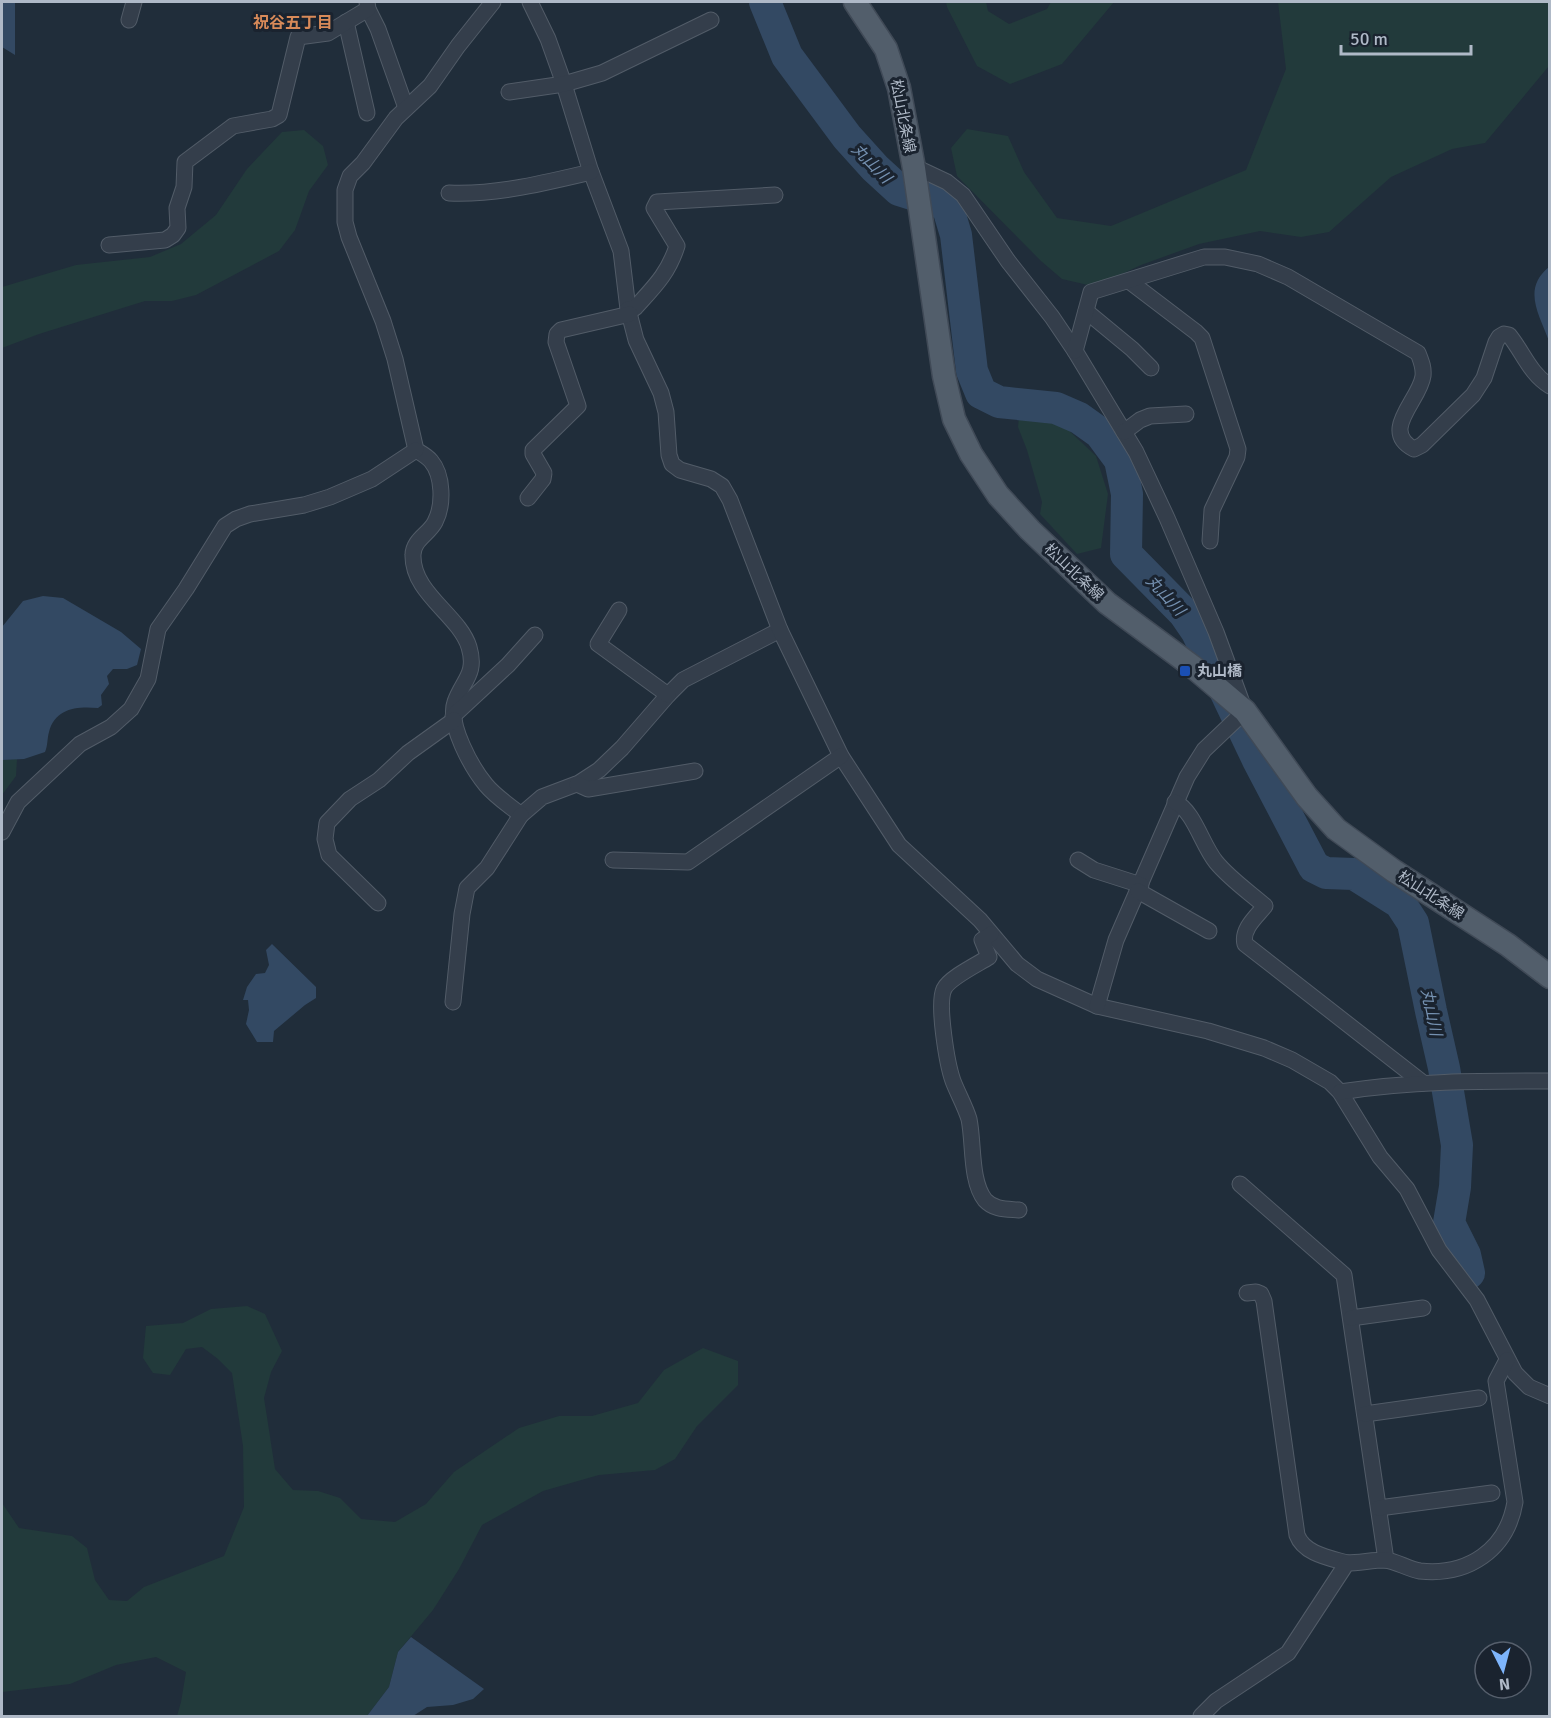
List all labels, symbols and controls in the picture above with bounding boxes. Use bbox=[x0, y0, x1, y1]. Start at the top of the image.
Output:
district label: 祝谷五丁目 bbox=[253, 13, 333, 33]
scale bar bbox=[1341, 18, 1472, 56]
text: 50 m bbox=[1350, 28, 1388, 50]
street label: 松山北条線 bbox=[887, 77, 919, 155]
water label: 丸山川 bbox=[847, 140, 897, 189]
street label: 松山北条線 bbox=[1040, 540, 1108, 604]
water label: 丸山川 bbox=[1142, 571, 1190, 622]
place label: 丸山橋 bbox=[1197, 662, 1243, 680]
marker: 丸山橋 bbox=[1178, 664, 1192, 678]
street label: 松山北条線 bbox=[1395, 867, 1467, 923]
water label: 丸山川 bbox=[1416, 987, 1446, 1040]
north arrow bbox=[1473, 1640, 1533, 1700]
text: N bbox=[1498, 1673, 1511, 1694]

